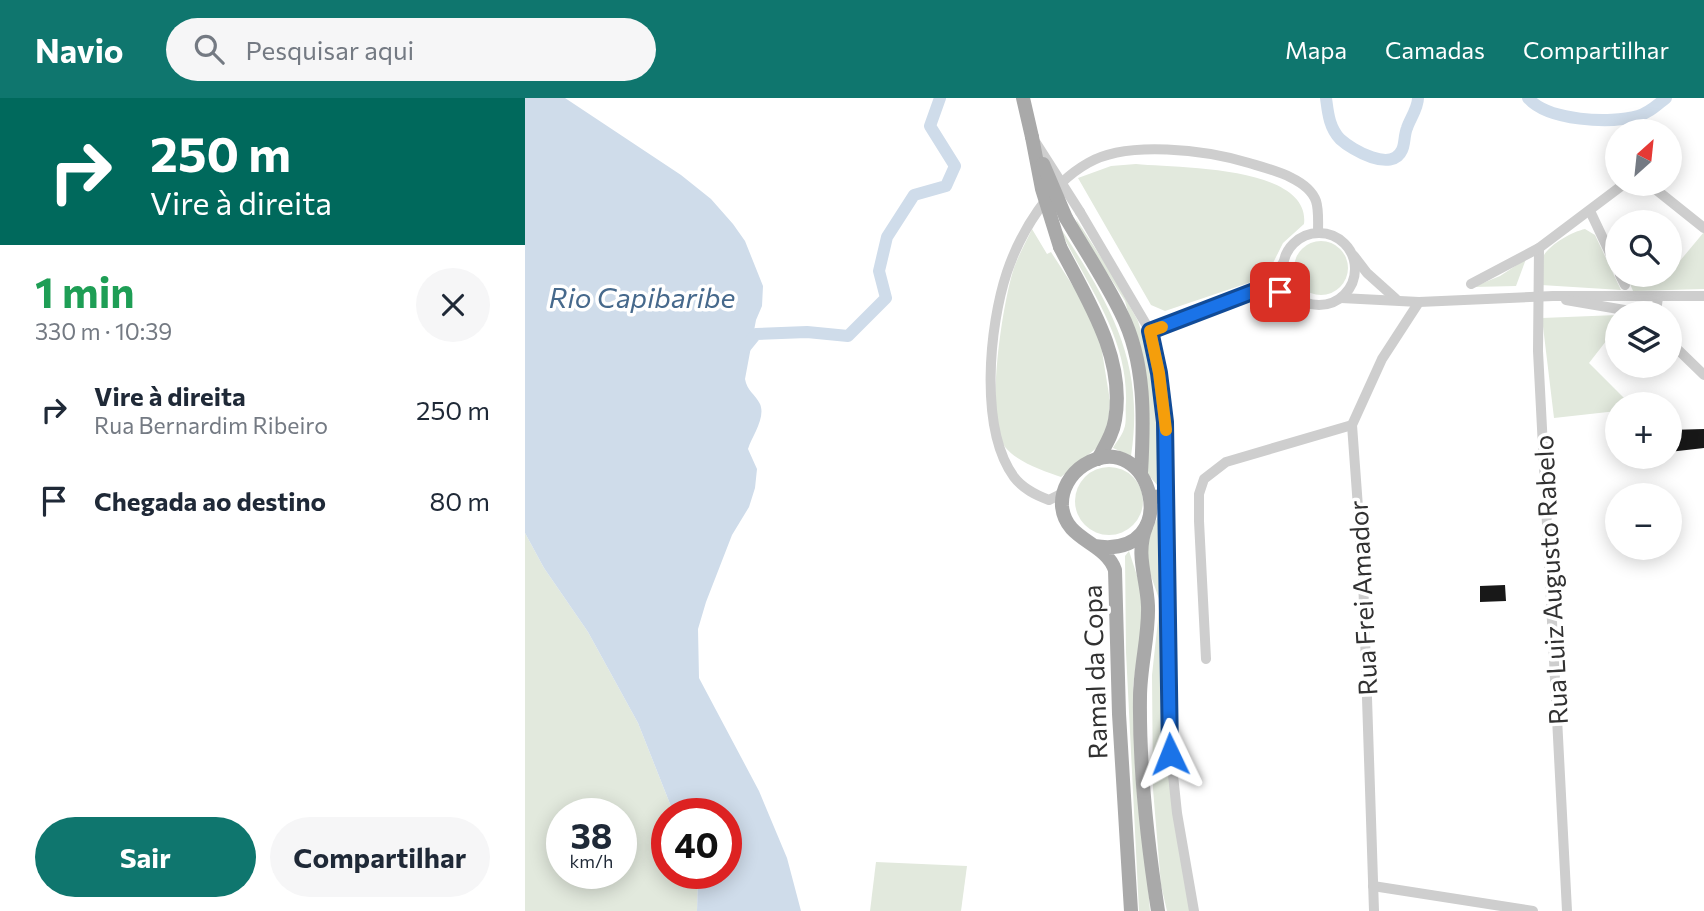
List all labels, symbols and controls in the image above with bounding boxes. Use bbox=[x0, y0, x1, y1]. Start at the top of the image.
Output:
search box bbox=[166, 18, 656, 81]
text: Navio bbox=[35, 29, 124, 70]
icon: search bbox=[190, 30, 228, 68]
text: Pesquisar aqui bbox=[246, 34, 414, 65]
text: Mapa bbox=[1285, 35, 1347, 64]
text: Camadas bbox=[1385, 35, 1485, 64]
text: Compartilhar bbox=[1523, 35, 1669, 64]
north arrow bbox=[1605, 119, 1682, 196]
map controls bbox=[1605, 119, 1682, 560]
text: 250 m bbox=[150, 122, 291, 182]
icon: right bbox=[35, 126, 126, 217]
text: Vire à direita bbox=[150, 182, 332, 222]
button: search bbox=[1605, 210, 1682, 287]
pin bbox=[1250, 262, 1310, 322]
text: 1 min bbox=[35, 265, 135, 317]
button: close bbox=[416, 268, 490, 342]
icon: arrive bbox=[1261, 273, 1299, 311]
water label: Rio Capibaribe bbox=[549, 280, 736, 314]
button: layers bbox=[1605, 301, 1682, 378]
text: 330 m · 10:39 bbox=[35, 317, 172, 345]
text: Vire à direita bbox=[94, 380, 246, 411]
icon: right bbox=[35, 391, 73, 429]
button: + bbox=[1605, 392, 1682, 469]
text: 250 m bbox=[416, 394, 490, 425]
text: Rua Bernardim Ribeiro bbox=[94, 411, 328, 439]
street label: Rua Luiz Augusto Rabelo bbox=[1527, 434, 1573, 726]
icon: arrive bbox=[35, 482, 73, 520]
button: − bbox=[1605, 483, 1682, 560]
text: Chegada ao destino bbox=[94, 485, 326, 516]
text: 80 m bbox=[430, 485, 490, 516]
street label: Rua Frei Amador bbox=[1341, 500, 1383, 696]
street label: Ramal da Copa bbox=[1075, 584, 1113, 760]
position arrow bbox=[1133, 717, 1207, 791]
speed limit sign: 40 bbox=[651, 798, 742, 889]
text: 38 bbox=[570, 813, 613, 856]
button: Sair bbox=[35, 817, 256, 897]
button: Compartilhar bbox=[270, 817, 490, 897]
text: km/h bbox=[570, 850, 613, 872]

